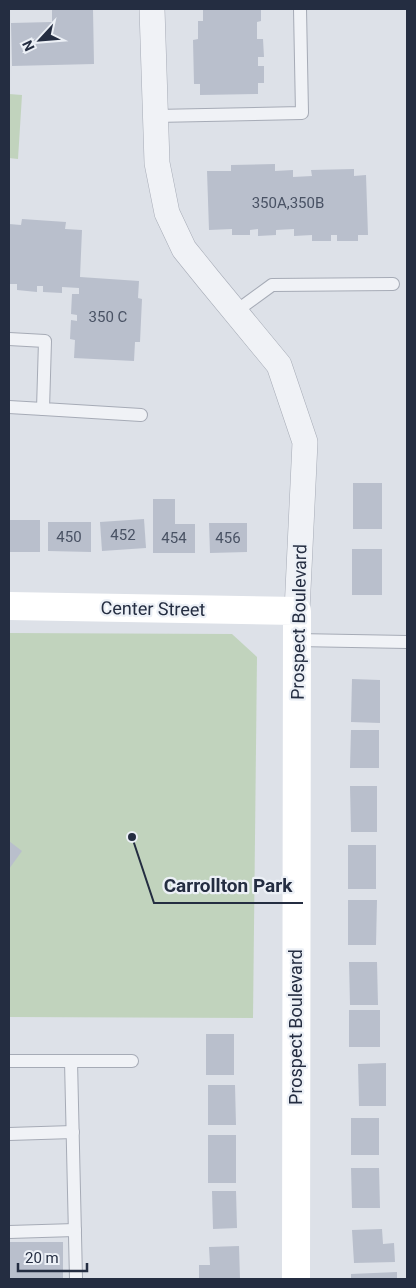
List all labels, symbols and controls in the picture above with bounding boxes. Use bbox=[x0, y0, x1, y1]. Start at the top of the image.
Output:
north arrow bbox=[15, 15, 65, 65]
text: N bbox=[19, 38, 38, 54]
house number: 350A,350B bbox=[252, 194, 324, 212]
house number: 350 C bbox=[89, 308, 128, 326]
house number: 452 bbox=[110, 526, 136, 544]
house number: 450 bbox=[56, 528, 82, 546]
house number: 454 bbox=[161, 529, 187, 547]
house number: 456 bbox=[215, 529, 241, 547]
street label: Prospect Boulevard bbox=[287, 544, 310, 700]
street label: Center Street bbox=[100, 597, 206, 620]
callout: Carrollton Park bbox=[154, 869, 303, 903]
text: Carrollton Park bbox=[164, 874, 293, 897]
street label: Prospect Boulevard bbox=[285, 949, 306, 1105]
scale bar bbox=[18, 1240, 86, 1272]
text: 20 m bbox=[25, 1249, 59, 1267]

